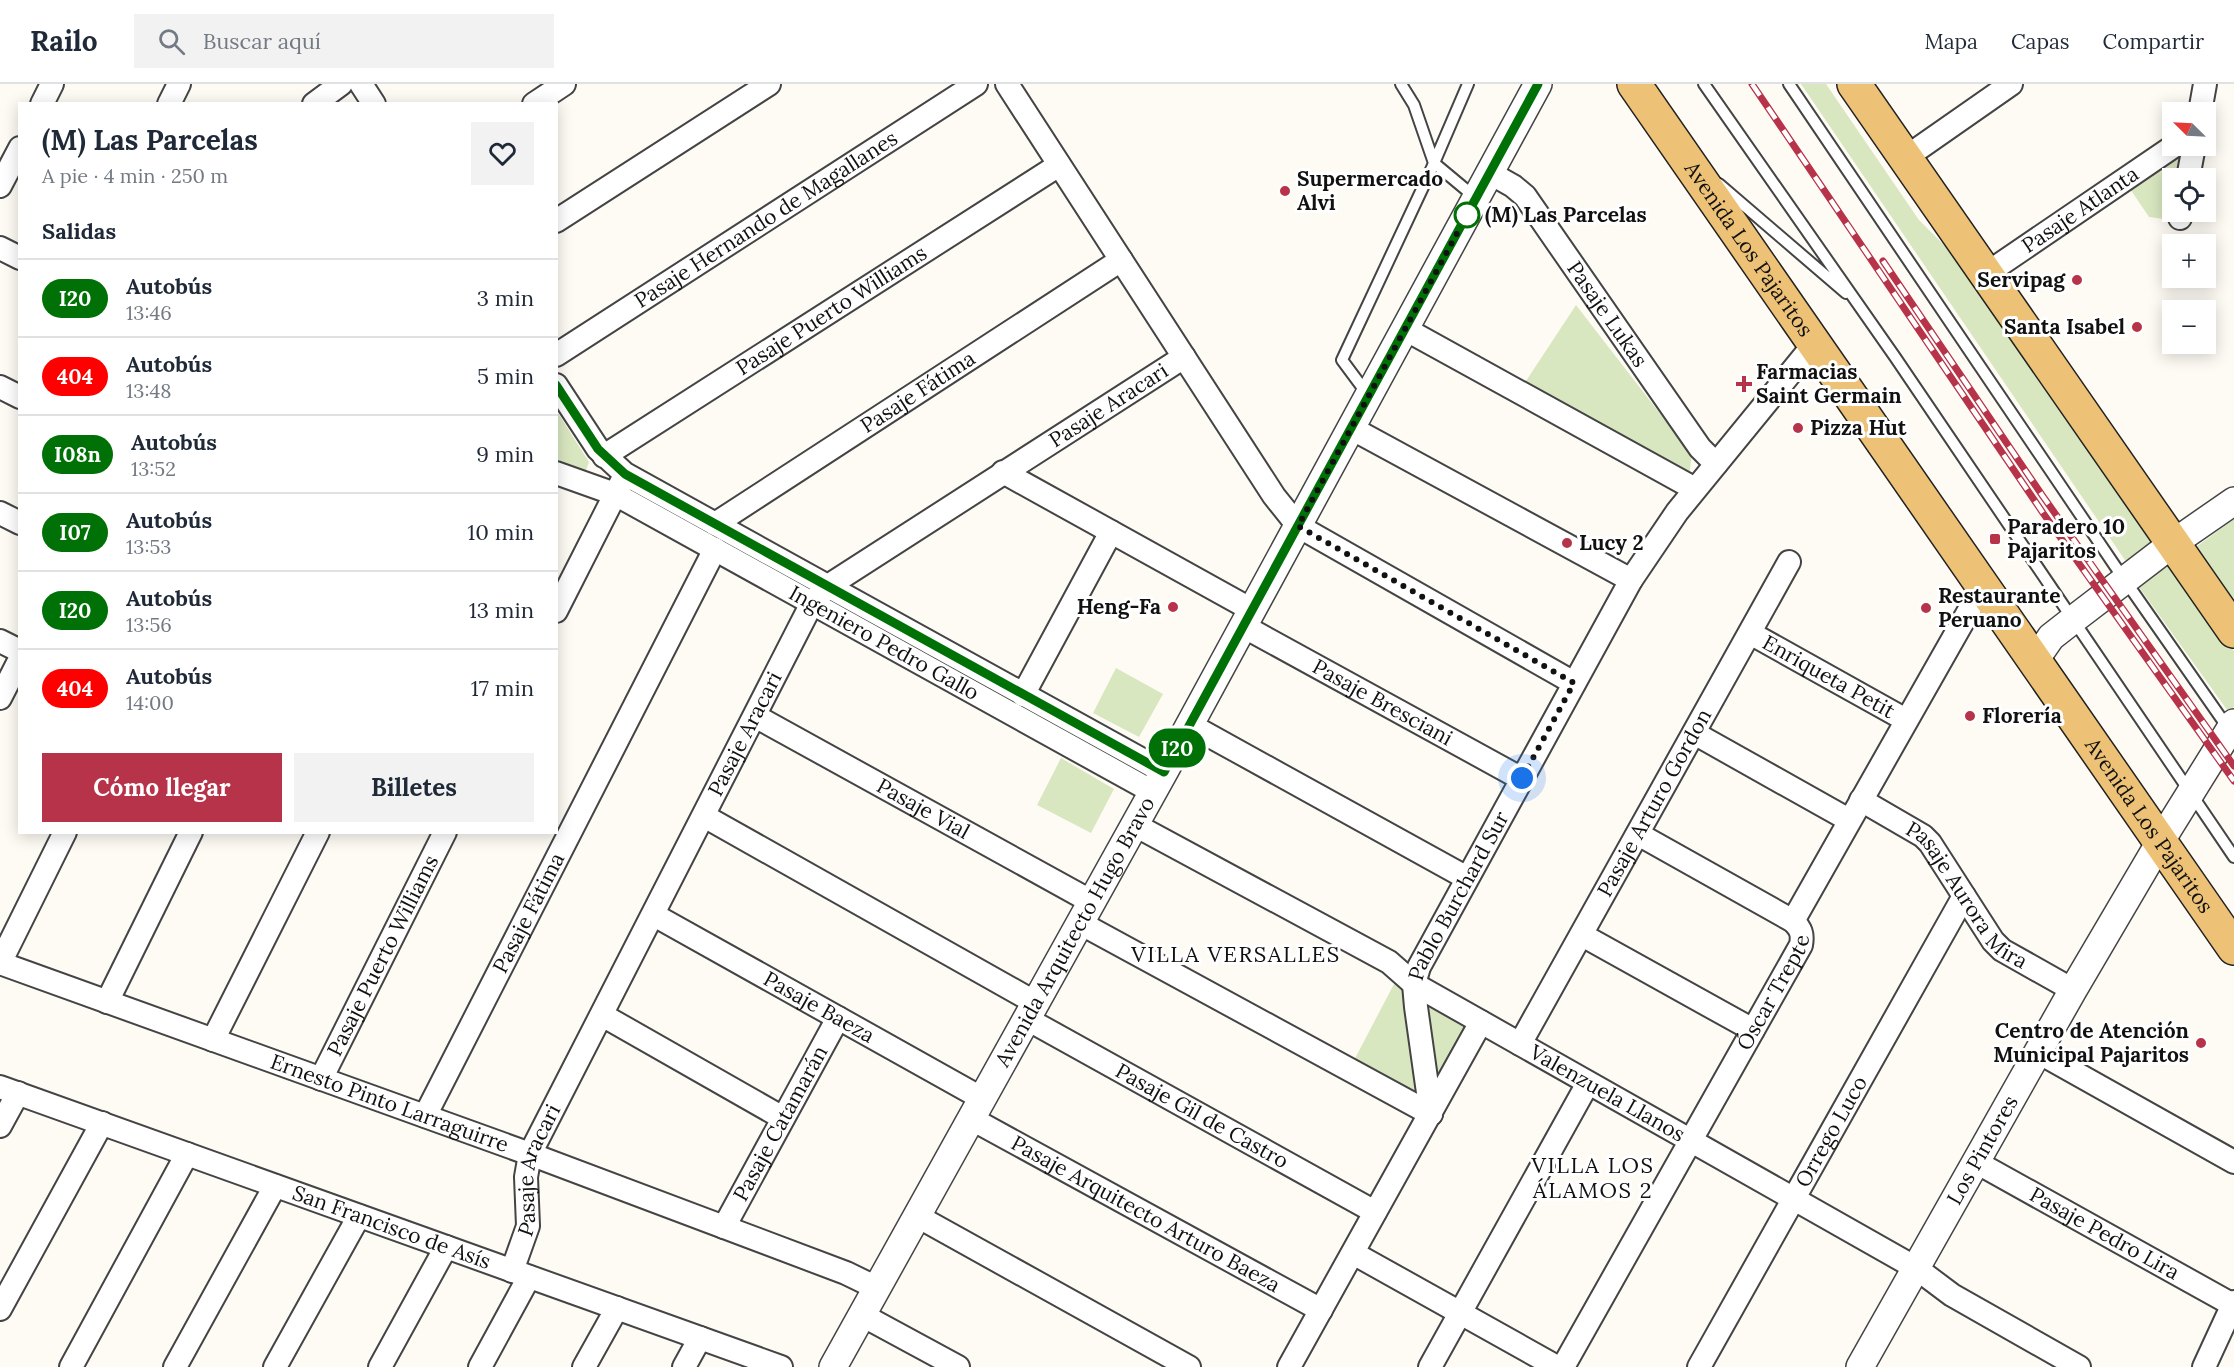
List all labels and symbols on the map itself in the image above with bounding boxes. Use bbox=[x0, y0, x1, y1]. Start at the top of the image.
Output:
north arrow bbox=[2162, 102, 2216, 156]
street label: Pasaje Hernando de Magallanes bbox=[629, 124, 902, 314]
street label: Avenida Los Pajaritos bbox=[1678, 155, 1819, 342]
street label: Pasaje Atlanta bbox=[2016, 160, 2144, 259]
place label: Supermercado Alvi bbox=[1297, 165, 1443, 216]
marker: Supermercado Alvi bbox=[1278, 184, 1292, 198]
place label: (M) Las Parcelas bbox=[1485, 201, 1647, 228]
marker: (M) Las Parcelas bbox=[1454, 202, 1480, 228]
street label: Pasaje Puerto Williams bbox=[731, 239, 932, 381]
street label: Pasaje Lukas bbox=[1561, 256, 1654, 372]
place label: Servipag bbox=[1977, 266, 2066, 293]
marker: Servipag bbox=[2070, 273, 2084, 287]
place label: Santa Isabel bbox=[2004, 313, 2125, 340]
marker: Santa Isabel bbox=[2130, 320, 2144, 334]
street label: Pasaje Fátima bbox=[855, 344, 980, 439]
street label: Pasaje Aracari bbox=[1044, 357, 1173, 453]
place label: Farmacias Saint Germain bbox=[1756, 358, 1902, 409]
marker: Farmacias Saint Germain bbox=[1737, 377, 1751, 391]
place label: Pizza Hut bbox=[1810, 414, 1907, 441]
marker: Pizza Hut bbox=[1791, 421, 1805, 435]
place label: Paradero 10 Pajaritos bbox=[2007, 513, 2125, 564]
place label: Lucy 2 bbox=[1579, 529, 1644, 556]
marker: Paradero 10 Pajaritos bbox=[1988, 532, 2002, 546]
marker: Lucy 2 bbox=[1560, 536, 1574, 550]
street label: Ingeniero Pedro Gallo bbox=[784, 579, 984, 706]
place label: Restaurante Peruano bbox=[1938, 582, 2060, 633]
place label: Heng-Fa bbox=[1077, 593, 1161, 620]
marker: Heng-Fa bbox=[1166, 600, 1180, 614]
marker: Restaurante Peruano bbox=[1919, 601, 1933, 615]
street label: Enriqueta Petit bbox=[1758, 629, 1901, 725]
street label: Pasaje Bresciani bbox=[1308, 653, 1458, 751]
street label: Pasaje Aracari bbox=[701, 667, 788, 801]
place label: Florería bbox=[1982, 702, 2062, 729]
street label: Pasaje Arturo Gordon bbox=[1591, 704, 1717, 902]
marker: Florería bbox=[1963, 709, 1977, 723]
line badge: I20 bbox=[1142, 728, 1212, 768]
street label: Avenida Los Pajaritos bbox=[2079, 732, 2220, 918]
your location bbox=[1507, 763, 1537, 793]
street label: Pasaje Vial bbox=[872, 772, 975, 845]
street label: Avenida Arquitecto Hugo Bravo bbox=[988, 792, 1161, 1072]
street label: Pablo Burchard Sur bbox=[1402, 806, 1515, 983]
street label: Pasaje Aurora Mira bbox=[1901, 815, 2033, 975]
street label: Pasaje Fátima bbox=[486, 848, 570, 977]
street label: Pasaje Puerto Williams bbox=[321, 850, 444, 1060]
street label: Óscar Trepte bbox=[1730, 934, 1815, 1055]
district label: VILLA VERSALLES bbox=[1130, 940, 1341, 968]
street label: Pasaje Baeza bbox=[759, 965, 880, 1049]
place label: Centro de Atención Municipal Pajaritos bbox=[1993, 1017, 2189, 1068]
marker: Centro de Atención Municipal Pajaritos bbox=[2194, 1036, 2208, 1050]
street label: Valenzuela Llanos bbox=[1524, 1038, 1690, 1148]
street label: Pasaje Catamarán bbox=[727, 1041, 833, 1206]
street label: Ernesto Pinto Larraguirre bbox=[267, 1048, 512, 1158]
street label: Pasaje Gil de Castro bbox=[1111, 1057, 1293, 1174]
street label: Orrego Luco bbox=[1789, 1071, 1873, 1192]
street label: Los Pintores bbox=[1940, 1090, 2024, 1209]
street label: Pasaje Aracari bbox=[511, 1099, 566, 1240]
street label: Pasaje Arquitecto Arturo Baeza bbox=[1007, 1129, 1285, 1298]
district label: VILLA LOS ÁLAMOS 2 bbox=[1531, 1151, 1654, 1204]
street label: San Francisco de Asís bbox=[289, 1179, 495, 1275]
street label: Pasaje Pedro Lira bbox=[2025, 1181, 2185, 1286]

